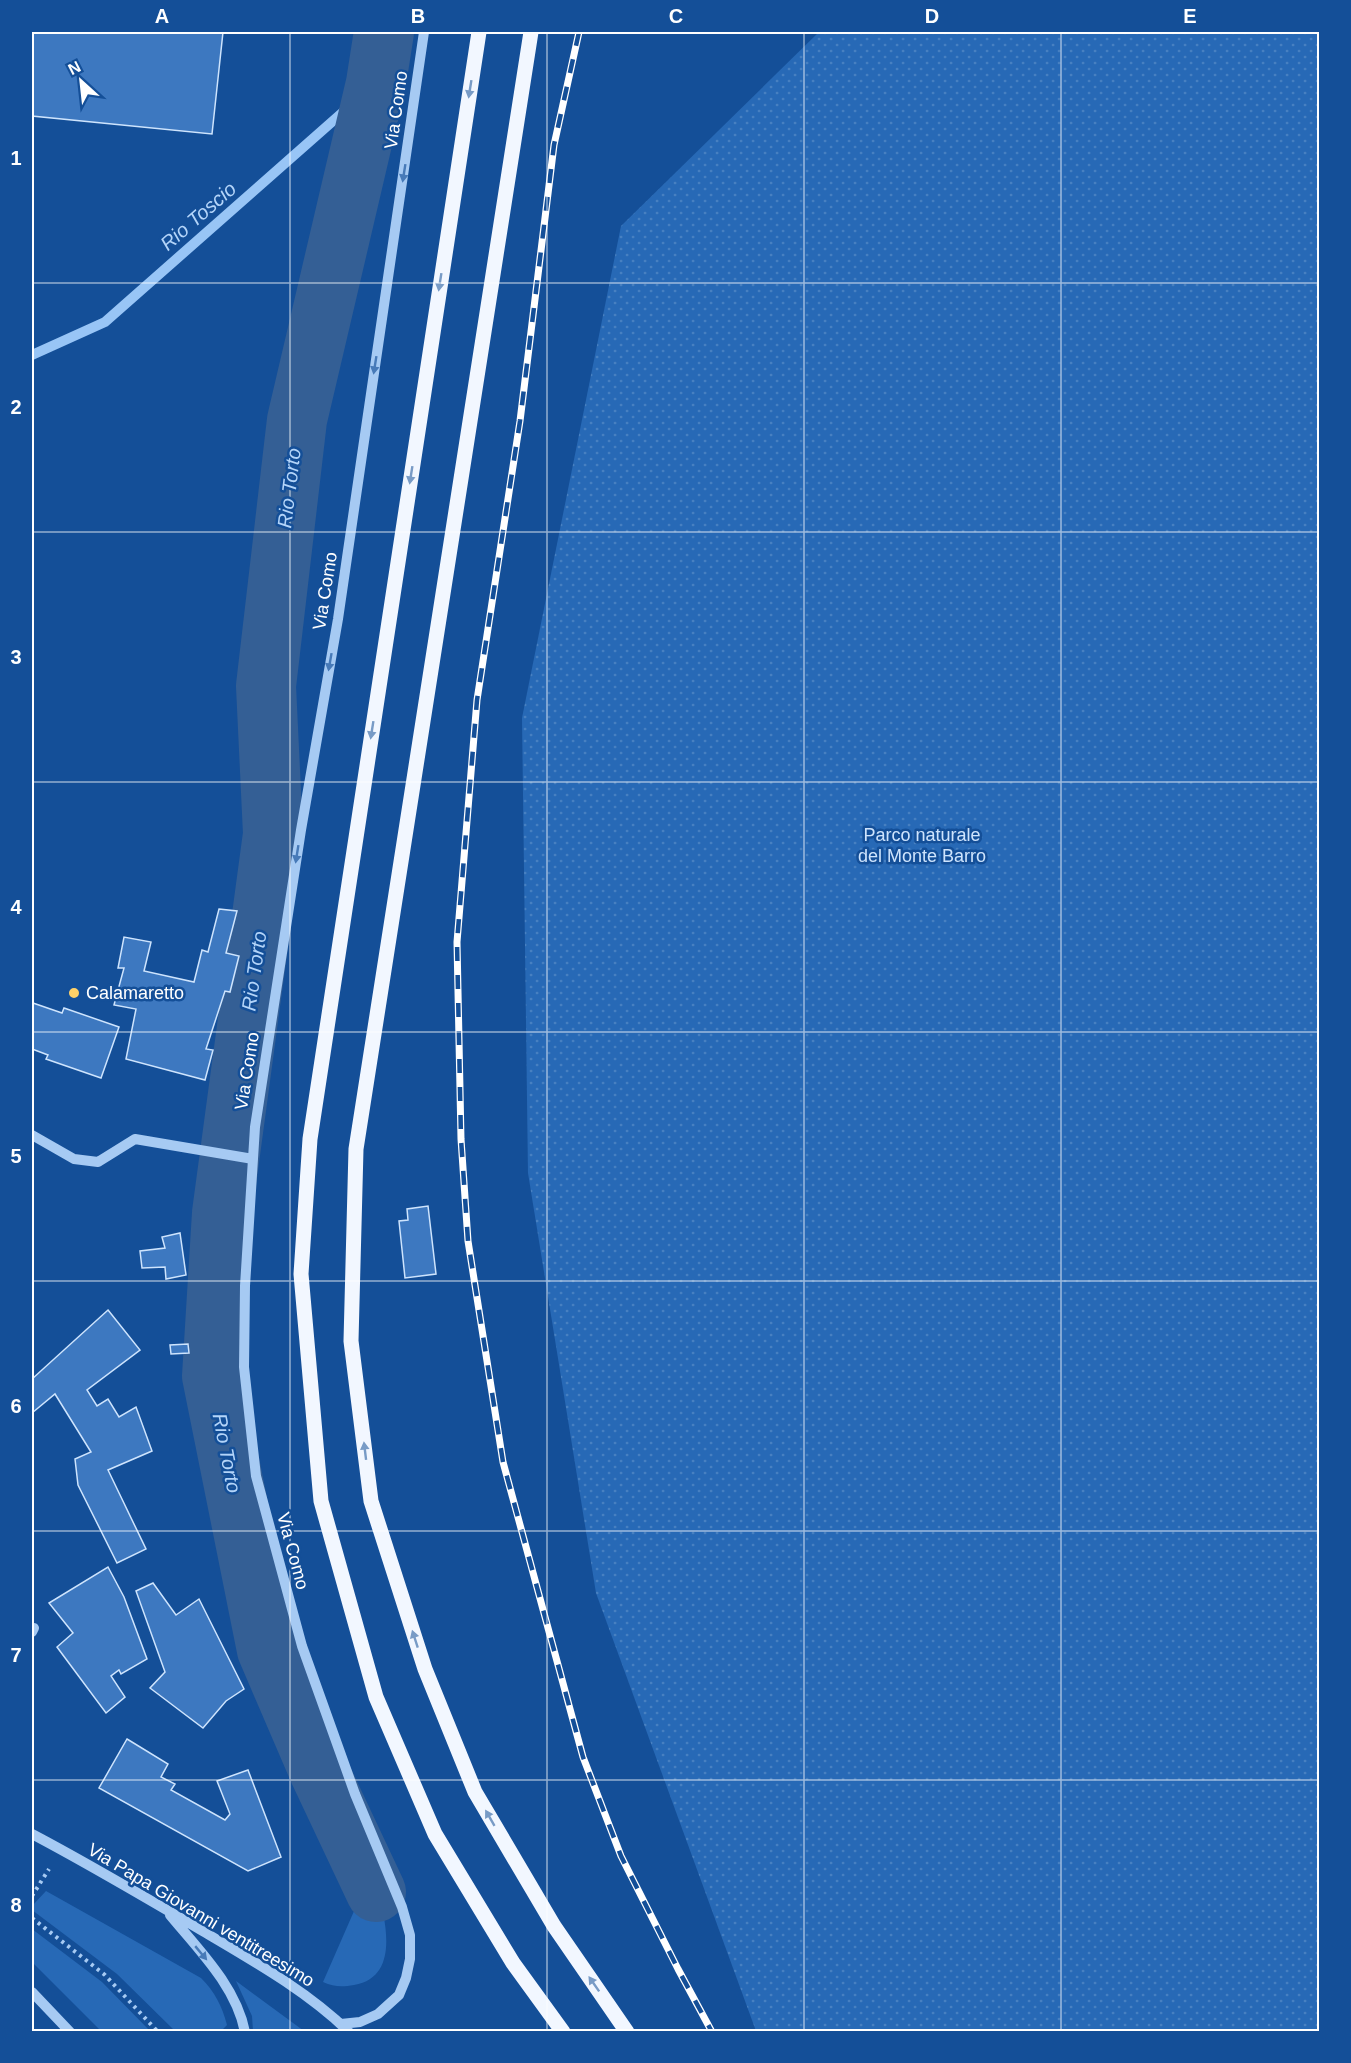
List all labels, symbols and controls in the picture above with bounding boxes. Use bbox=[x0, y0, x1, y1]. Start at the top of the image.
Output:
text: A bbox=[155, 5, 169, 27]
text: B bbox=[411, 5, 425, 27]
text: C bbox=[669, 5, 683, 27]
text: D bbox=[925, 5, 939, 27]
text: E bbox=[1183, 5, 1197, 27]
north arrow bbox=[51, 51, 111, 111]
text: N bbox=[65, 58, 83, 78]
street label: Via Como bbox=[381, 70, 411, 150]
one-way arrow bbox=[465, 80, 474, 99]
text: 1 bbox=[10, 147, 22, 169]
one-way arrow bbox=[399, 163, 408, 182]
water label: Rio Toscio bbox=[156, 177, 240, 255]
one-way arrow bbox=[436, 273, 445, 292]
one-way arrow bbox=[370, 356, 379, 375]
text: 2 bbox=[10, 396, 22, 418]
water label: Rio Torto bbox=[273, 447, 305, 529]
one-way arrow bbox=[406, 465, 415, 484]
street label: Via Como bbox=[309, 551, 341, 631]
text: 3 bbox=[10, 646, 22, 668]
one-way arrow bbox=[325, 653, 334, 672]
one-way arrow bbox=[368, 720, 377, 739]
park label: Parco naturale del Monte Barro bbox=[858, 825, 986, 866]
one-way arrow bbox=[293, 845, 302, 864]
text: 4 bbox=[10, 896, 22, 918]
water label: Rio Torto bbox=[238, 930, 270, 1012]
place label: Calamaretto bbox=[86, 983, 184, 1003]
marker: Calamaretto bbox=[67, 986, 81, 1000]
street label: Via Como bbox=[231, 1031, 263, 1111]
text: 5 bbox=[10, 1145, 22, 1167]
text: 6 bbox=[10, 1395, 22, 1417]
water label: Rio Torto bbox=[209, 1411, 245, 1495]
one-way arrow bbox=[360, 1441, 370, 1460]
street label: Via Como bbox=[273, 1510, 313, 1592]
one-way arrow bbox=[410, 1630, 419, 1648]
text: 7 bbox=[10, 1644, 22, 1666]
one-way arrow bbox=[485, 1810, 496, 1826]
street label: Via Papa Giovanni ventitreesimo bbox=[84, 1839, 318, 1991]
text: 8 bbox=[10, 1894, 22, 1916]
one-way arrow bbox=[195, 1945, 208, 1961]
one-way arrow bbox=[588, 1976, 600, 1992]

